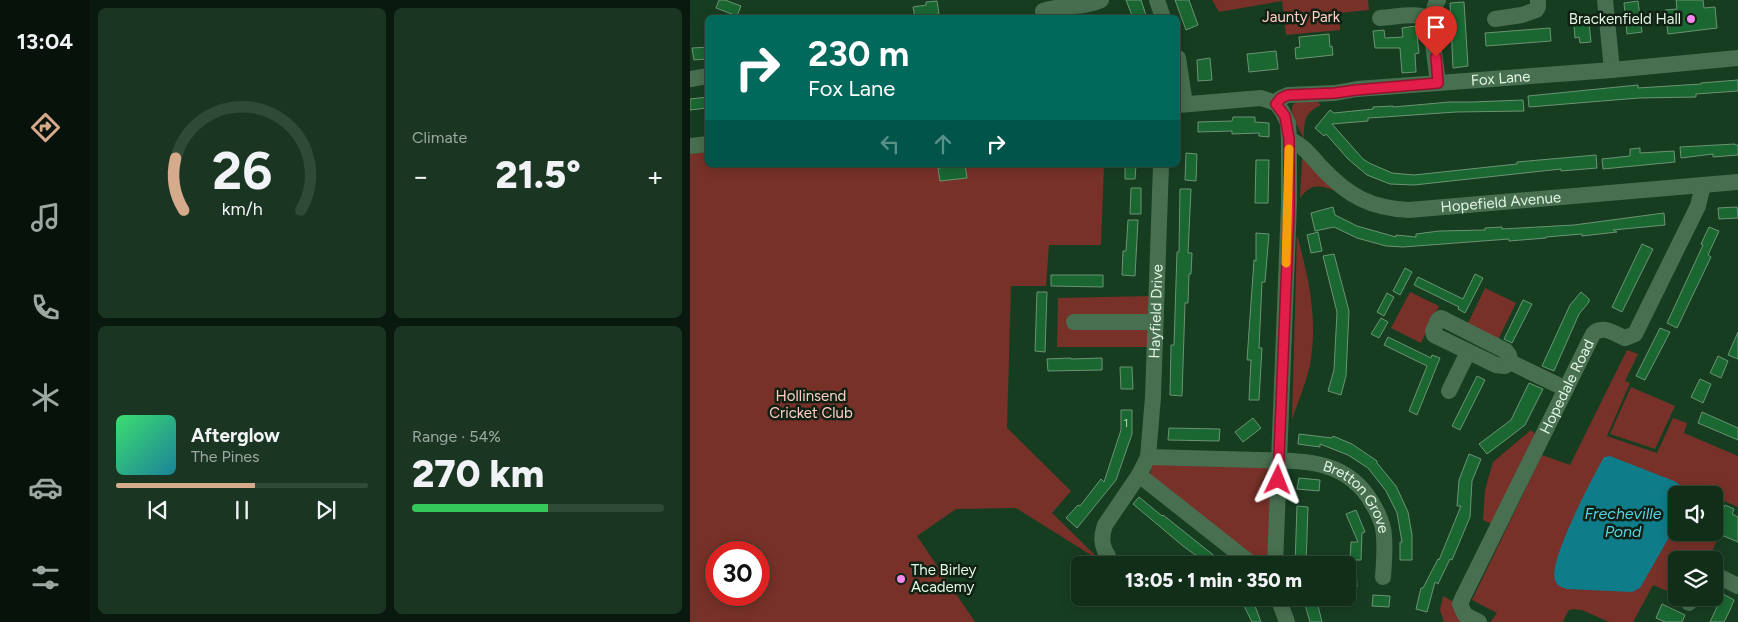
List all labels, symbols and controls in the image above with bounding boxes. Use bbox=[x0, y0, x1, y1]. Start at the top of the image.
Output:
pin bbox=[1415, 6, 1457, 57]
park label: Jaunty Park bbox=[1262, 8, 1341, 26]
place label: Brackenfield Hall bbox=[1569, 10, 1681, 28]
icon: arrive bbox=[1422, 13, 1450, 41]
marker: Brackenfield Hall bbox=[1685, 13, 1697, 25]
text: 13:04 bbox=[17, 28, 73, 55]
text: 230 m bbox=[808, 33, 909, 75]
icon: right bbox=[725, 35, 790, 100]
street label: Fox Lane bbox=[1470, 67, 1531, 89]
text: Fox Lane bbox=[808, 75, 895, 102]
icon: directions bbox=[28, 110, 63, 145]
text: Climate bbox=[412, 128, 467, 147]
icon: left bbox=[876, 130, 904, 158]
icon: ahead bbox=[929, 130, 957, 158]
icon: right bbox=[982, 130, 1010, 158]
text: 26 bbox=[212, 140, 272, 202]
text: 21.5° bbox=[495, 152, 581, 198]
text: − bbox=[412, 159, 429, 193]
text: + bbox=[647, 159, 664, 193]
street label: Hopefield Avenue bbox=[1440, 188, 1562, 216]
text: km/h bbox=[222, 198, 262, 219]
icon: music bbox=[28, 200, 63, 235]
street label: Hayfield Drive bbox=[1145, 264, 1167, 359]
icon: phone bbox=[28, 290, 63, 325]
street label: Hopedale Road bbox=[1536, 336, 1598, 437]
icon: climate bbox=[28, 380, 63, 415]
park label: Hollinsend Cricket Club bbox=[769, 387, 853, 422]
house number: 1 bbox=[1124, 416, 1128, 430]
text: Afterglow bbox=[191, 424, 280, 447]
text: Range · 54% bbox=[412, 427, 501, 446]
text: The Pines bbox=[191, 447, 260, 466]
text: 270 km bbox=[412, 451, 544, 497]
position arrow bbox=[1251, 453, 1303, 505]
street label: Bretton Grove bbox=[1321, 457, 1393, 534]
icon: car bbox=[28, 470, 63, 505]
map controls bbox=[1668, 486, 1723, 606]
button: sound bbox=[1668, 486, 1723, 541]
icon: previous bbox=[144, 496, 172, 524]
icon: pause bbox=[228, 496, 256, 524]
icon: next bbox=[312, 496, 340, 524]
water label: Frecheville Pond bbox=[1585, 504, 1662, 541]
speed limit sign: 30 bbox=[705, 541, 770, 606]
button: layers bbox=[1668, 551, 1723, 606]
icon: filters bbox=[28, 560, 63, 595]
place label: The Birley Academy bbox=[911, 561, 977, 596]
text: 13:05 · 1 min · 350 m bbox=[1125, 569, 1302, 592]
marker: The Birley Academy bbox=[895, 573, 907, 585]

